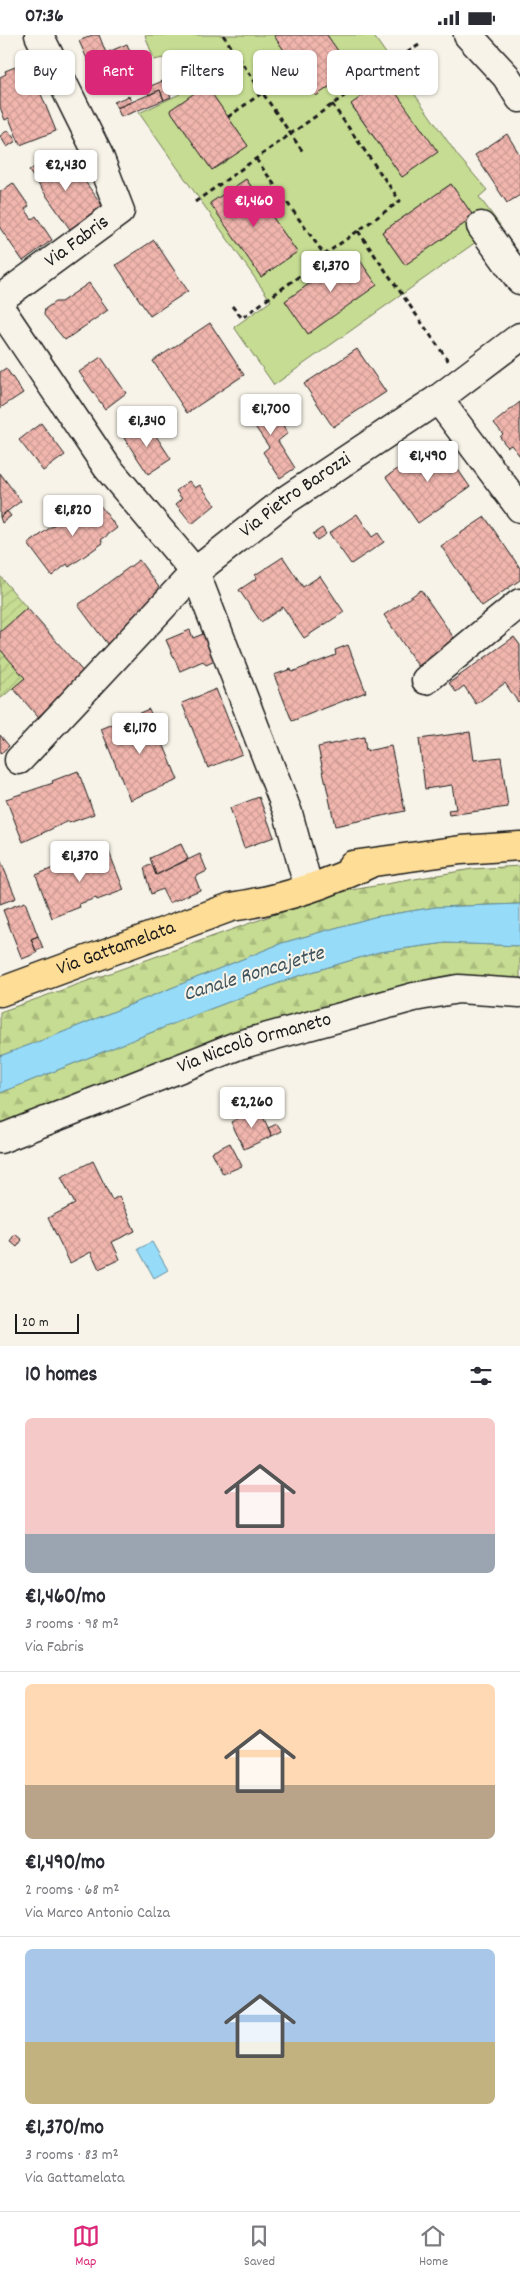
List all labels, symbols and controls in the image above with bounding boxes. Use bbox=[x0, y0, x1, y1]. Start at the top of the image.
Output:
text: 07:36 bbox=[25, 4, 64, 31]
chip: Buy bbox=[15, 50, 75, 95]
chip: Rent bbox=[85, 50, 152, 95]
chip: Filters bbox=[162, 50, 243, 95]
chip: New bbox=[253, 50, 317, 95]
chip: Apartment bbox=[327, 50, 438, 95]
pin: €2,430 bbox=[25, 149, 107, 192]
text: €2,430 bbox=[45, 154, 87, 177]
pin: €1,460 bbox=[213, 185, 295, 228]
text: €1,460 bbox=[235, 190, 273, 213]
street label: Via Fabris bbox=[39, 209, 115, 275]
pin: €1,370 bbox=[290, 251, 372, 293]
text: €1,370 bbox=[312, 255, 350, 278]
pin: €1,700 bbox=[230, 393, 312, 436]
text: €1,700 bbox=[251, 398, 291, 421]
pin: €1,340 bbox=[106, 405, 188, 448]
text: €1,340 bbox=[128, 410, 166, 433]
pin: €1,490 bbox=[387, 441, 469, 483]
text: €1,490 bbox=[409, 445, 447, 468]
street label: Via Pietro Barozzi bbox=[234, 446, 357, 545]
pin: €1,820 bbox=[32, 495, 114, 537]
text: €1,820 bbox=[54, 499, 92, 522]
pin: €1,170 bbox=[99, 713, 181, 755]
text: €1,170 bbox=[123, 717, 157, 740]
pin: €1,370 bbox=[39, 841, 121, 883]
text: €1,370 bbox=[61, 845, 99, 868]
street label: Via Gattamelata bbox=[53, 914, 180, 984]
water label: Canale Roncajette bbox=[180, 939, 330, 1011]
street label: Via Niccolò Ormaneto bbox=[173, 1006, 335, 1082]
pin: €2,260 bbox=[211, 1087, 293, 1129]
text: €2,260 bbox=[231, 1091, 273, 1114]
scale bar bbox=[15, 1311, 79, 1334]
text: 20 m bbox=[22, 1313, 49, 1333]
text: 10 homes bbox=[25, 1361, 97, 1391]
icon: filters bbox=[467, 1362, 495, 1390]
icon: home bbox=[215, 1451, 305, 1541]
text: €1,460/mo bbox=[25, 1583, 106, 1613]
text: 3 rooms · 98 m² bbox=[25, 1613, 119, 1636]
text: Via Fabris bbox=[25, 1636, 84, 1659]
icon: home bbox=[215, 1716, 305, 1806]
text: €1,490/mo bbox=[25, 1849, 105, 1879]
text: 2 rooms · 68 m² bbox=[25, 1879, 119, 1902]
text: Via Marco Antonio Calza bbox=[25, 1902, 170, 1925]
icon: home bbox=[215, 1981, 305, 2071]
text: €1,370/mo bbox=[25, 2114, 104, 2144]
text: 3 rooms · 83 m² bbox=[25, 2144, 119, 2167]
text: Via Gattamelata bbox=[25, 2167, 124, 2190]
tab: Map bbox=[72, 2222, 100, 2272]
tab: Saved bbox=[244, 2222, 275, 2272]
tab: Home bbox=[419, 2222, 448, 2272]

